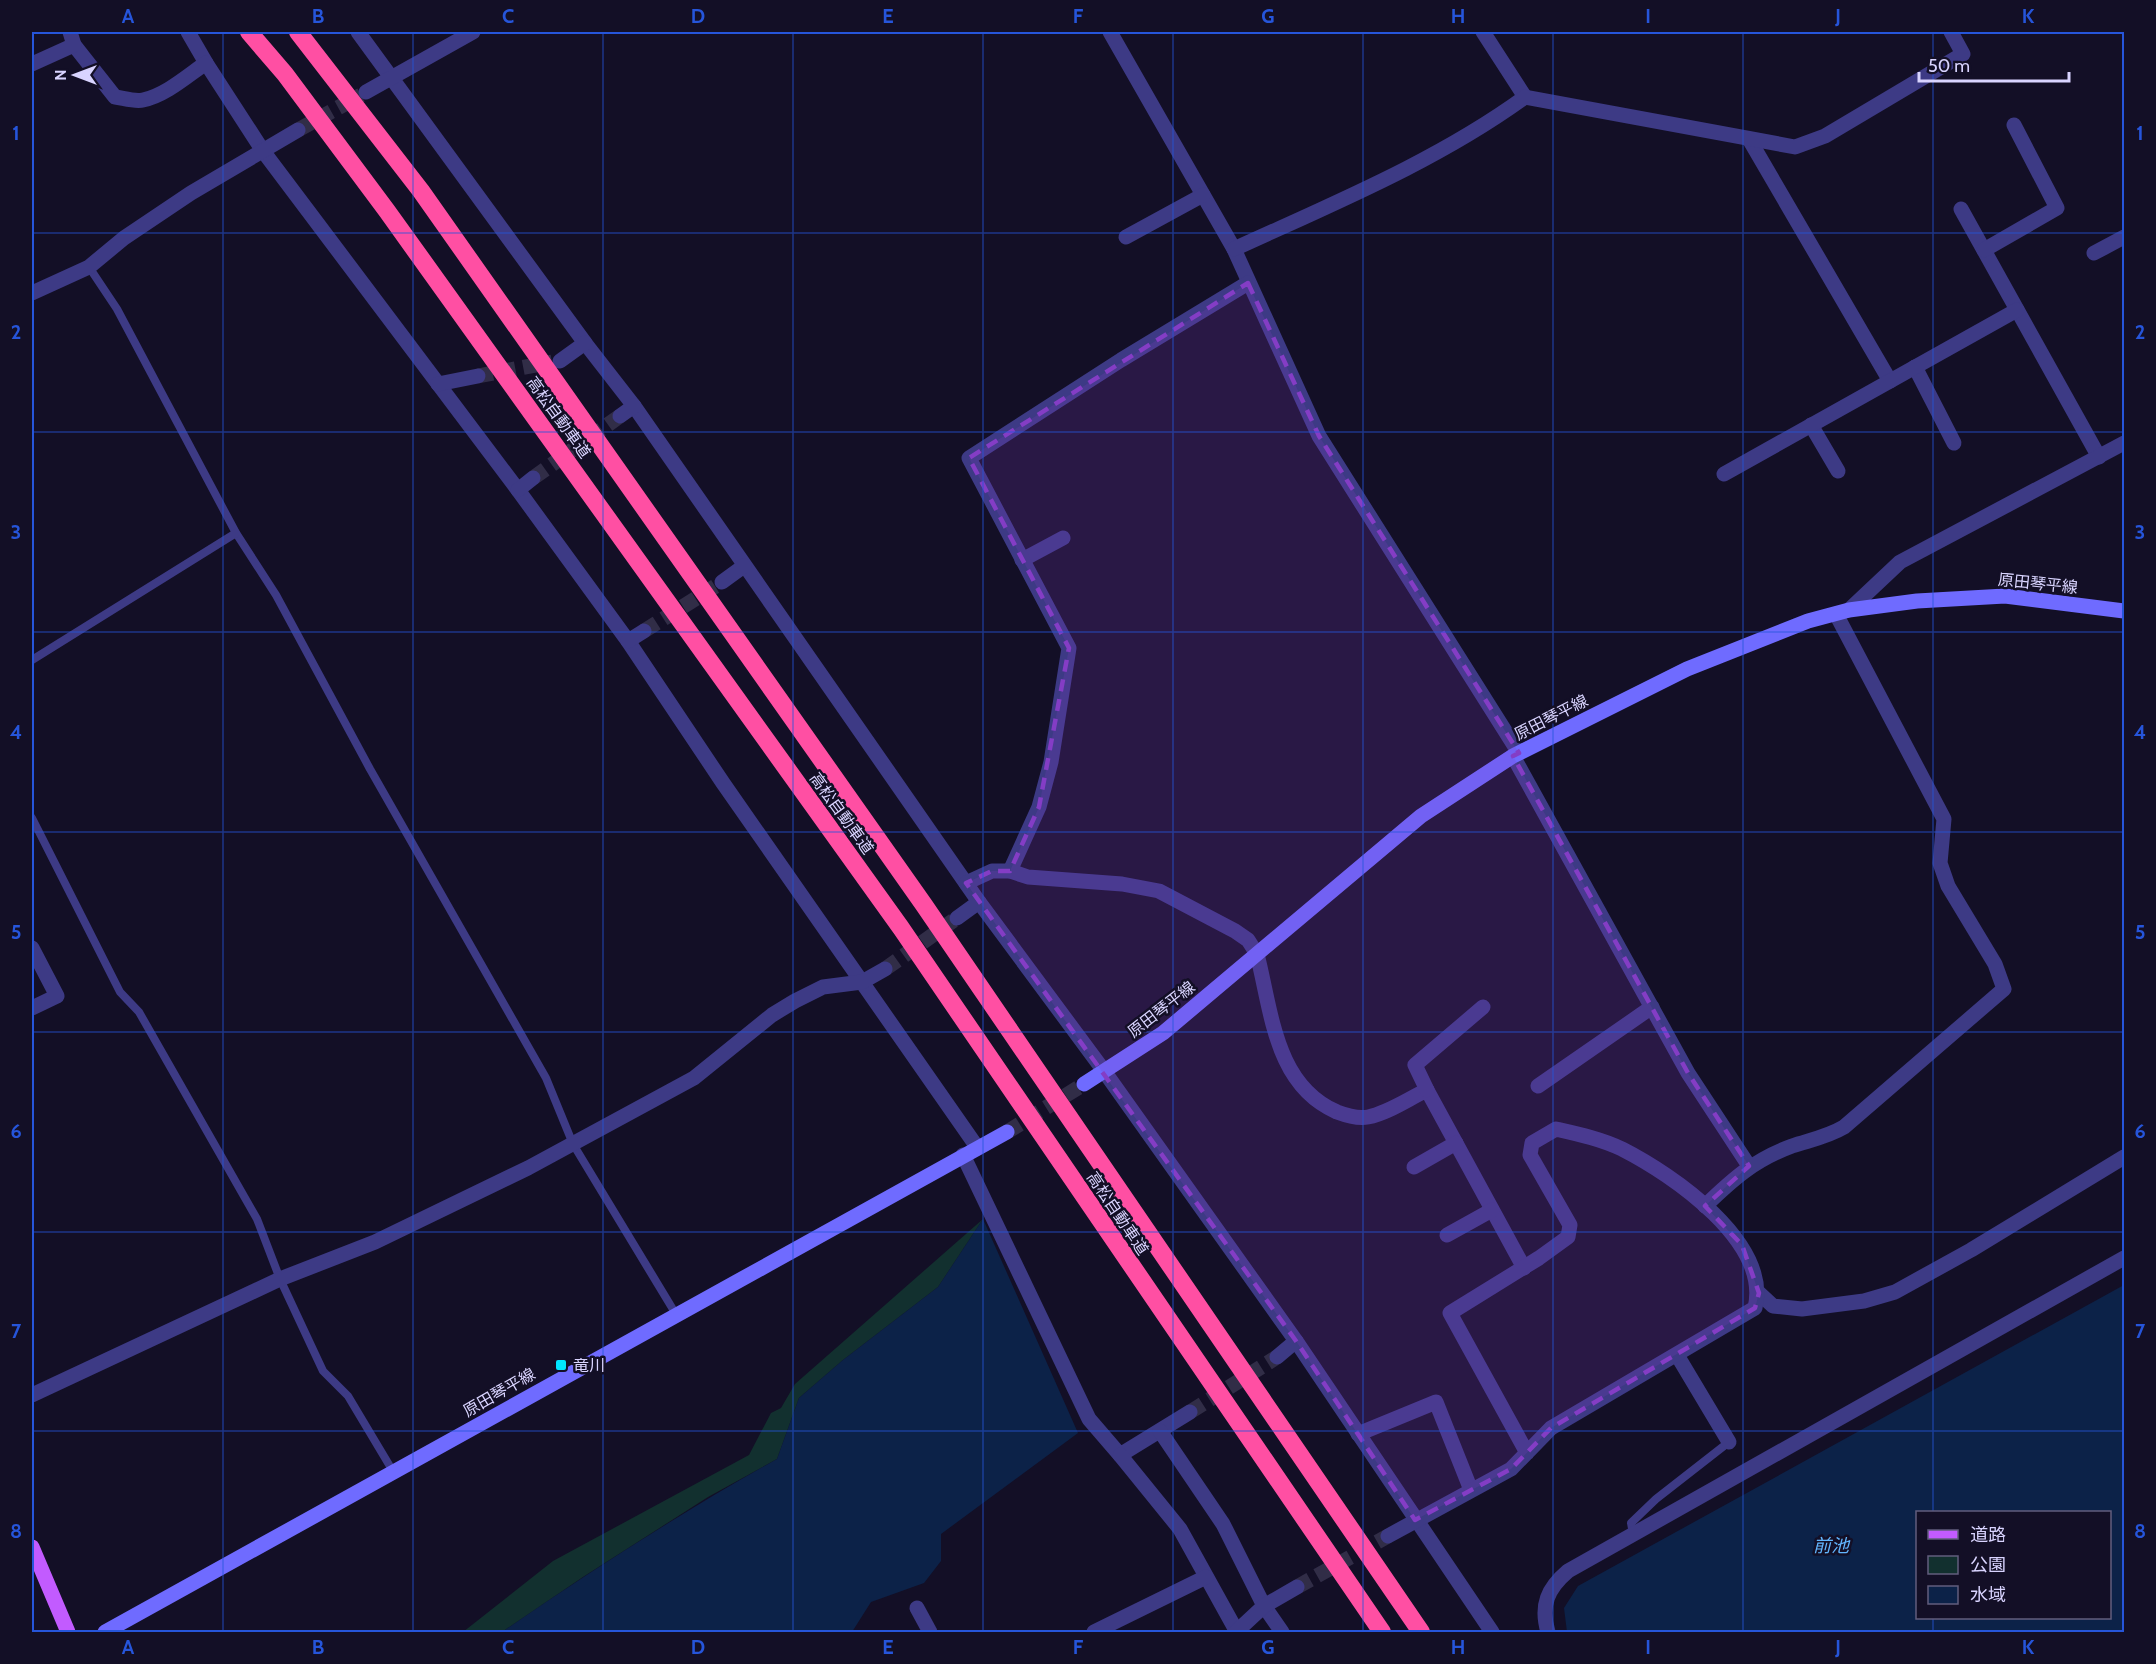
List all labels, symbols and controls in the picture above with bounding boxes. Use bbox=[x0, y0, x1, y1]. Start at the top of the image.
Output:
text: A bbox=[122, 4, 135, 28]
text: B bbox=[312, 4, 324, 28]
text: C bbox=[502, 4, 514, 28]
text: D bbox=[691, 4, 705, 28]
text: E bbox=[882, 4, 894, 28]
text: F bbox=[1073, 4, 1084, 28]
text: G bbox=[1261, 4, 1275, 28]
text: H bbox=[1451, 4, 1465, 28]
text: I bbox=[1645, 4, 1651, 28]
text: J bbox=[1834, 4, 1841, 28]
text: K bbox=[2022, 4, 2035, 28]
north arrow bbox=[45, 45, 105, 105]
scale bar bbox=[1919, 45, 2069, 83]
text: 50 m bbox=[1928, 55, 1970, 77]
text: N bbox=[51, 69, 70, 81]
text: 1 bbox=[12, 121, 20, 145]
text: 1 bbox=[2136, 121, 2144, 145]
text: 2 bbox=[11, 320, 21, 344]
text: 2 bbox=[2135, 320, 2145, 344]
street label: 高松自動車道 bbox=[523, 373, 594, 462]
text: 3 bbox=[11, 520, 21, 544]
text: 3 bbox=[2135, 520, 2145, 544]
street label: 原田琴平線 bbox=[1997, 570, 2079, 597]
street label: 原田琴平線 bbox=[1511, 691, 1591, 744]
text: 4 bbox=[10, 720, 22, 744]
text: 4 bbox=[2134, 720, 2146, 744]
street label: 高松自動車道 bbox=[806, 769, 877, 858]
text: 5 bbox=[11, 920, 21, 944]
text: 5 bbox=[2135, 920, 2145, 944]
street label: 原田琴平線 bbox=[1124, 977, 1199, 1042]
text: 6 bbox=[10, 1119, 22, 1143]
text: 6 bbox=[2134, 1119, 2146, 1143]
street label: 高松自動車道 bbox=[1083, 1168, 1152, 1258]
text: 7 bbox=[11, 1319, 22, 1343]
text: 7 bbox=[2135, 1319, 2146, 1343]
place label: 竜川 bbox=[573, 1356, 605, 1375]
marker: 竜川 bbox=[554, 1358, 568, 1372]
street label: 原田琴平線 bbox=[460, 1364, 539, 1421]
legend bbox=[1916, 1511, 2111, 1619]
text: 8 bbox=[10, 1519, 22, 1543]
text: 8 bbox=[2134, 1519, 2146, 1543]
text: 道路 bbox=[1970, 1524, 2006, 1546]
water label: 前池 bbox=[1813, 1535, 1851, 1557]
text: 公園 bbox=[1970, 1554, 2006, 1576]
text: 水域 bbox=[1970, 1584, 2006, 1606]
text: A bbox=[122, 1635, 135, 1659]
text: B bbox=[312, 1635, 324, 1659]
text: C bbox=[502, 1635, 514, 1659]
text: D bbox=[691, 1635, 705, 1659]
text: E bbox=[882, 1635, 894, 1659]
text: F bbox=[1073, 1635, 1084, 1659]
text: G bbox=[1261, 1635, 1275, 1659]
text: H bbox=[1451, 1635, 1465, 1659]
text: I bbox=[1645, 1635, 1651, 1659]
text: J bbox=[1834, 1635, 1841, 1659]
text: K bbox=[2022, 1635, 2035, 1659]

